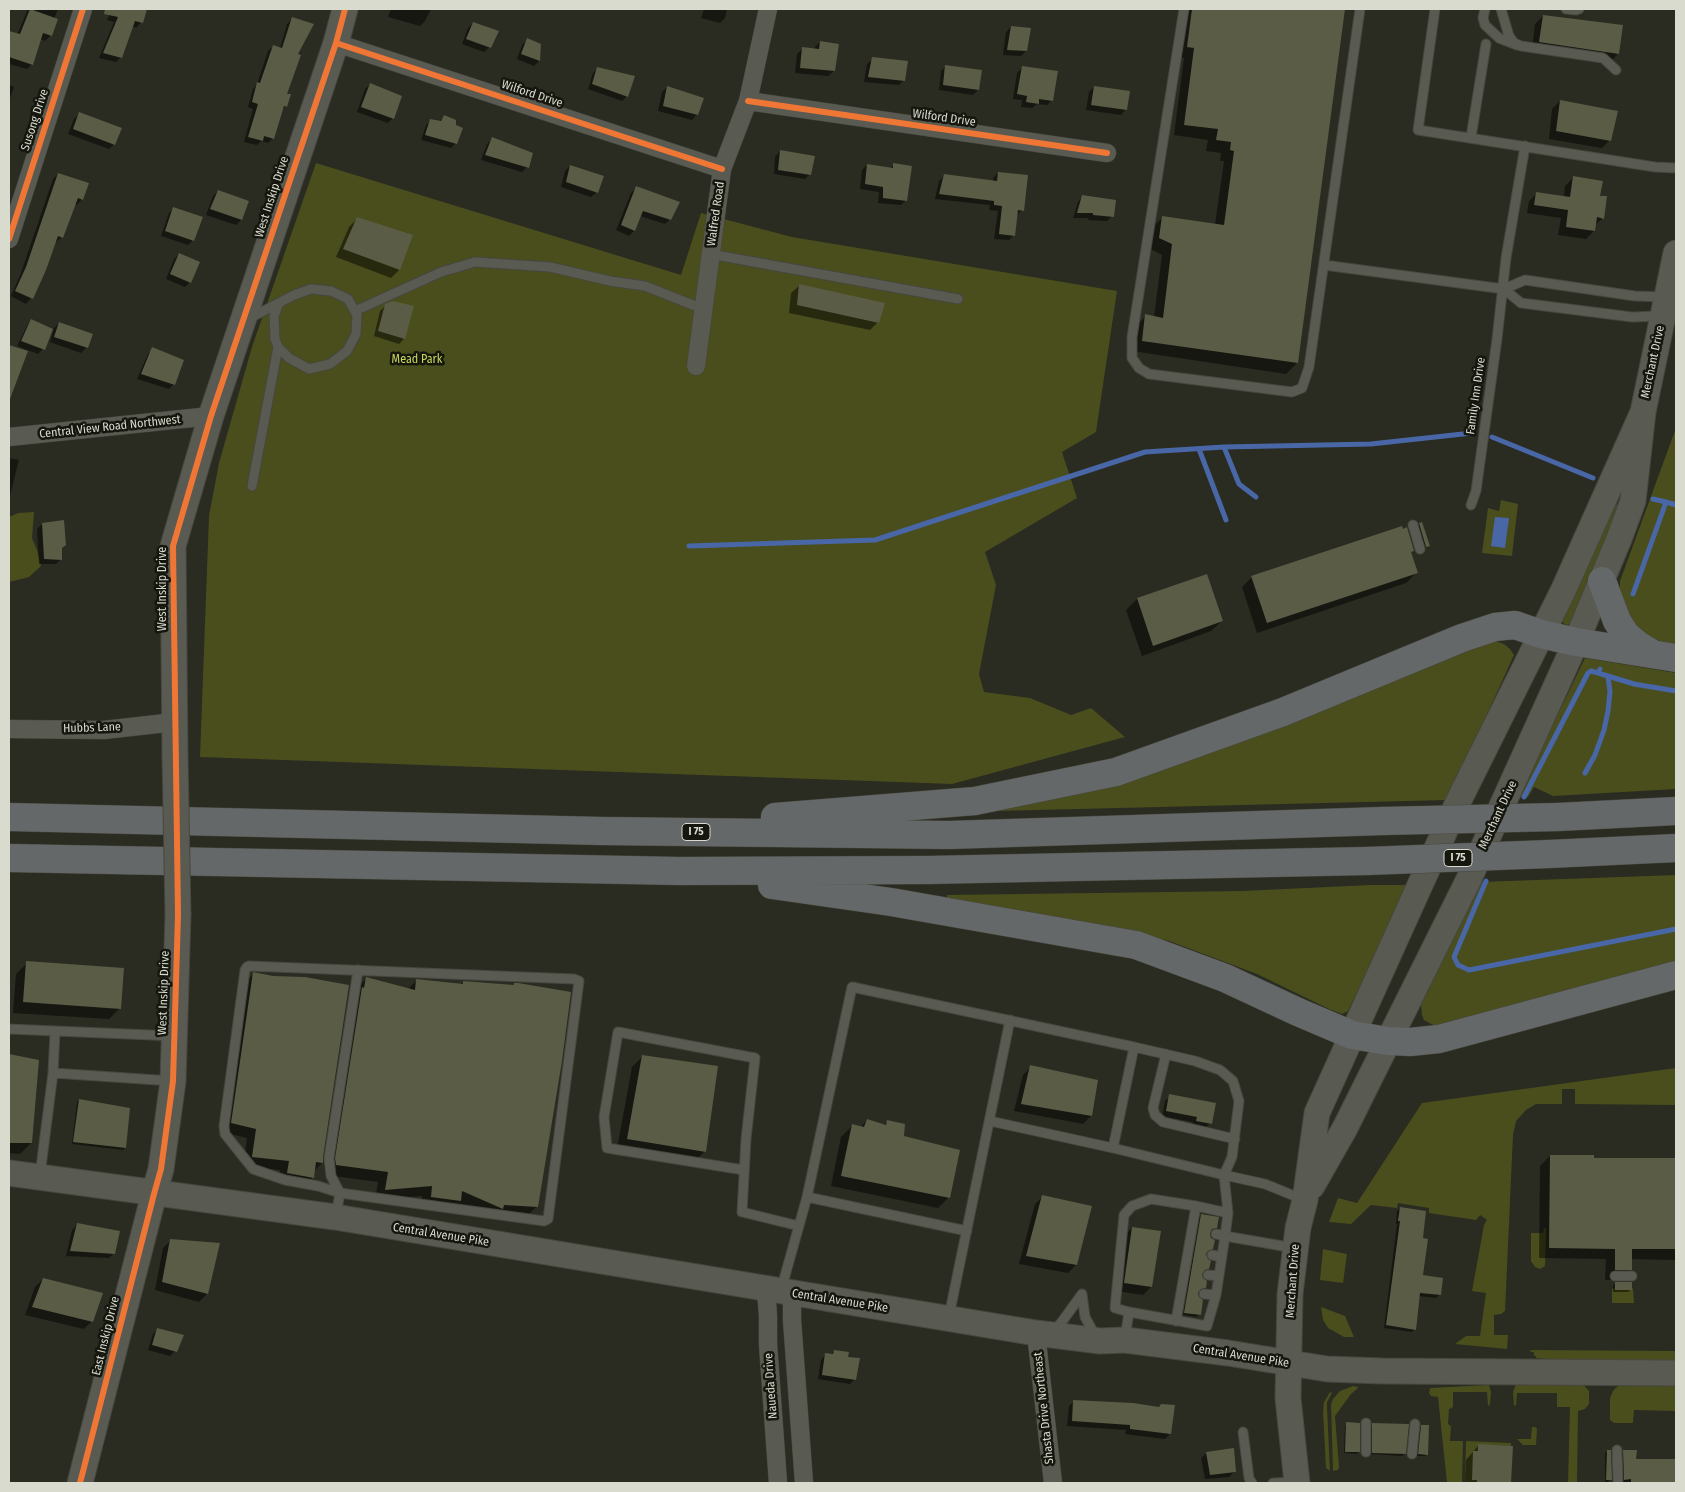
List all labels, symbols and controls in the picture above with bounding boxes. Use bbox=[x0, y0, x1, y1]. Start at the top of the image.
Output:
street label: Wilford Drive bbox=[500, 77, 564, 111]
street label: Susong Drive bbox=[18, 87, 52, 153]
street label: Wilford Drive bbox=[912, 106, 976, 130]
street label: West Inskip Drive bbox=[252, 155, 292, 239]
street label: Walfred Road bbox=[704, 181, 728, 247]
street label: Merchant Drive bbox=[1638, 324, 1668, 400]
park label: Mead Park bbox=[392, 353, 442, 367]
street label: Family Inn Drive bbox=[1463, 356, 1489, 436]
street label: Central View Road Northwest bbox=[39, 412, 181, 442]
street label: West Inskip Drive bbox=[156, 547, 170, 631]
street label: Hubbs Lane bbox=[63, 720, 121, 736]
street label: Merchant Drive bbox=[1476, 778, 1520, 852]
road number: I 75 bbox=[682, 824, 710, 840]
road number: I 75 bbox=[1444, 850, 1472, 866]
street label: West Inskip Drive bbox=[155, 951, 173, 1035]
street label: Central Avenue Pike bbox=[392, 1220, 490, 1250]
street label: Merchant Drive bbox=[1283, 1244, 1303, 1318]
street label: Central Avenue Pike bbox=[791, 1286, 889, 1316]
street label: East Inskip Drive bbox=[89, 1295, 123, 1377]
street label: Central Avenue Pike bbox=[1192, 1341, 1290, 1371]
street label: Shasta Drive Northeast bbox=[1031, 1351, 1057, 1465]
street label: Naueda Drive bbox=[762, 1353, 780, 1419]

